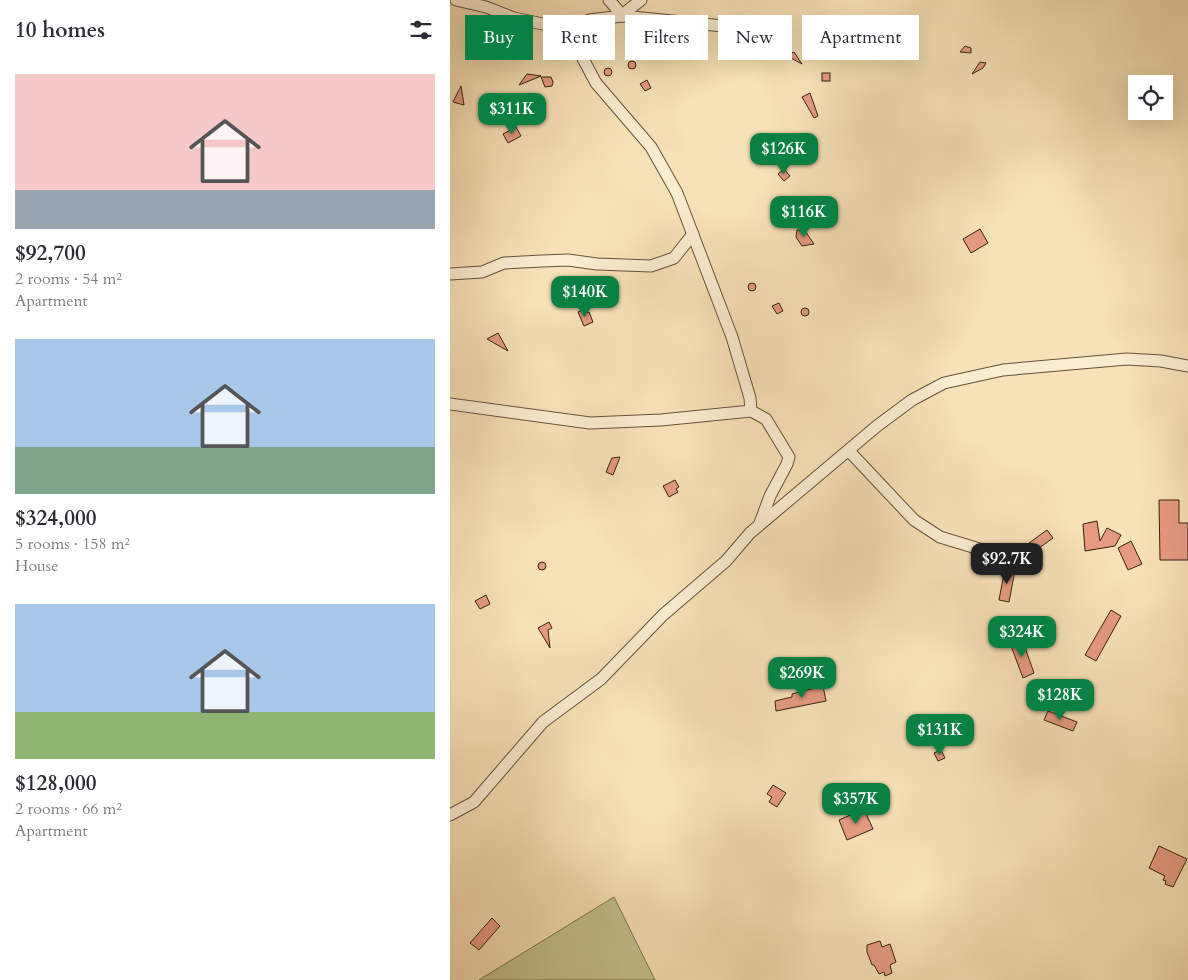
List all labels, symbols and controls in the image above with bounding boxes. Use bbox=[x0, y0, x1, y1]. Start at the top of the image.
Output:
chip: Buy bbox=[465, 15, 533, 60]
chip: Rent bbox=[543, 15, 615, 60]
chip: Filters bbox=[625, 15, 708, 60]
chip: New bbox=[718, 15, 792, 60]
chip: Apartment bbox=[802, 15, 919, 60]
text: 10 homes bbox=[15, 16, 105, 45]
icon: filters bbox=[407, 16, 435, 44]
map controls bbox=[1128, 75, 1173, 120]
button: locate bbox=[1128, 75, 1173, 120]
pin: $311K bbox=[477, 92, 547, 135]
text: $311K bbox=[489, 98, 535, 120]
icon: home bbox=[180, 106, 270, 196]
pin: $126K bbox=[749, 132, 819, 175]
text: $126K bbox=[761, 138, 807, 160]
pin: $116K bbox=[769, 196, 839, 238]
text: $116K bbox=[781, 201, 827, 223]
text: $92,700 bbox=[15, 239, 86, 268]
text: 2 rooms · 54 m² bbox=[15, 268, 122, 290]
pin: $140K bbox=[550, 276, 620, 318]
text: $140K bbox=[562, 281, 608, 303]
text: Apartment bbox=[15, 290, 88, 312]
icon: home bbox=[180, 371, 270, 461]
text: $324,000 bbox=[15, 504, 96, 533]
text: 5 rooms · 158 m² bbox=[15, 533, 130, 555]
pin: $92.7K bbox=[966, 542, 1048, 585]
text: $92.7K bbox=[982, 548, 1032, 570]
text: House bbox=[15, 555, 58, 577]
pin: $324K bbox=[987, 616, 1057, 658]
text: $324K bbox=[999, 621, 1045, 643]
icon: home bbox=[180, 636, 270, 726]
pin: $269K bbox=[767, 656, 837, 699]
text: $269K bbox=[779, 662, 825, 684]
pin: $128K bbox=[1025, 678, 1095, 721]
text: $128K bbox=[1037, 684, 1083, 706]
pin: $131K bbox=[905, 714, 975, 756]
text: $131K bbox=[917, 719, 963, 741]
text: $128,000 bbox=[15, 769, 96, 798]
pin: $357K bbox=[821, 782, 891, 825]
text: $357K bbox=[833, 788, 879, 810]
text: 2 rooms · 66 m² bbox=[15, 798, 122, 820]
text: Apartment bbox=[15, 820, 88, 842]

